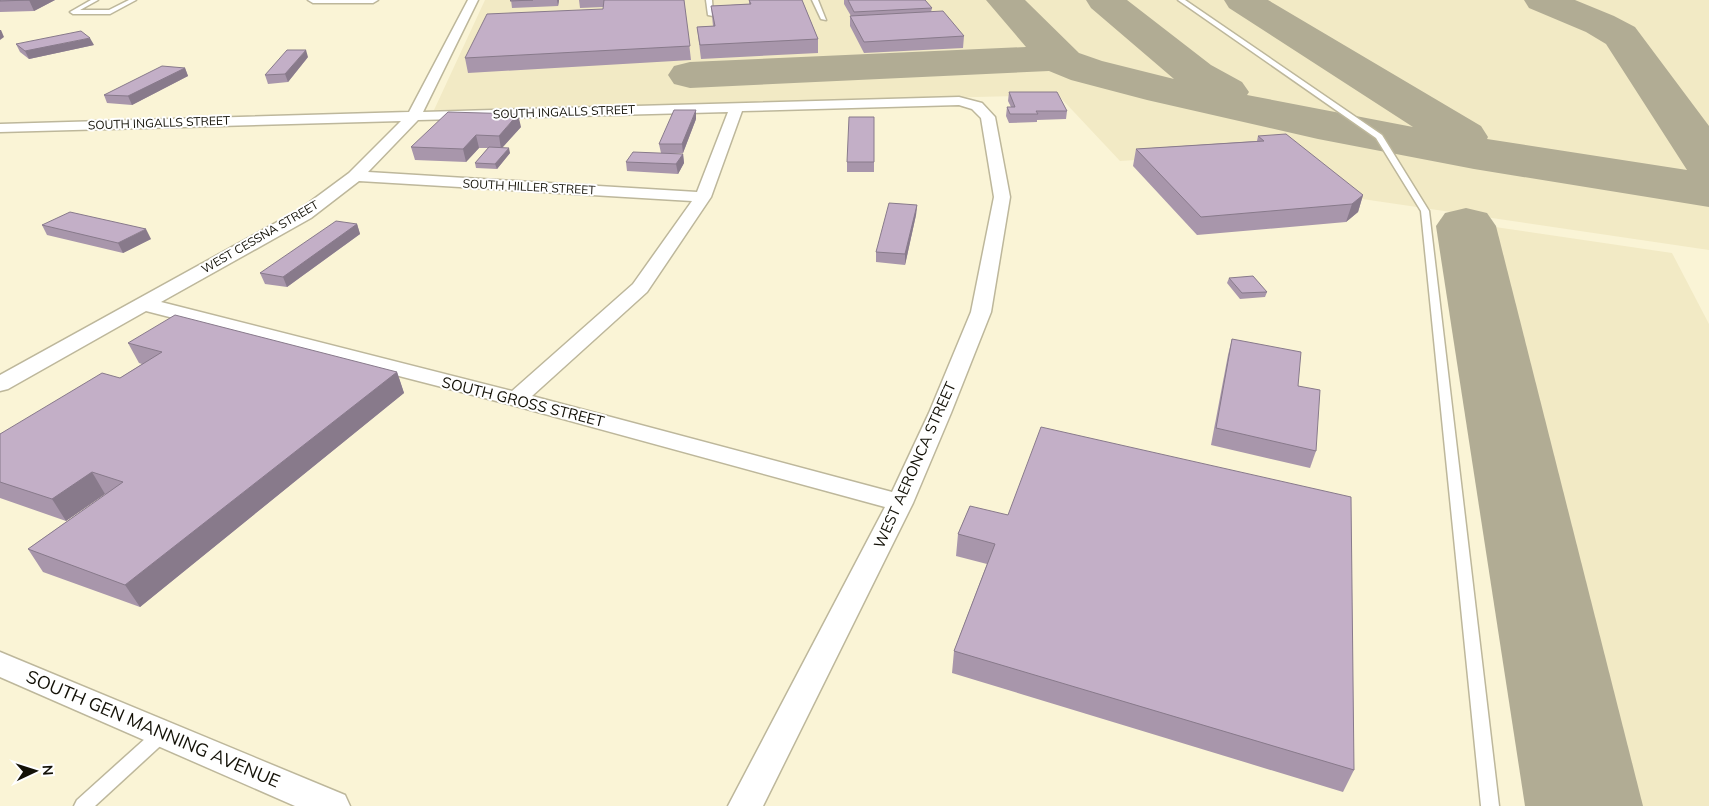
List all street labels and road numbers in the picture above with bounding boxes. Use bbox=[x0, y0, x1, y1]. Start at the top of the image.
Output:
street label: SOUTH INGALLS STREET bbox=[493, 101, 636, 121]
street label: SOUTH INGALLS STREET bbox=[88, 112, 231, 132]
street label: SOUTH HILLER STREET bbox=[462, 176, 597, 198]
street label: WEST CESSNA STREET bbox=[198, 196, 322, 276]
street label: SOUTH GROSS STREET bbox=[440, 372, 606, 431]
street label: WEST AERONCA STREET bbox=[869, 379, 960, 551]
street label: SOUTH GEN MANNING AVENUE bbox=[23, 666, 283, 792]

